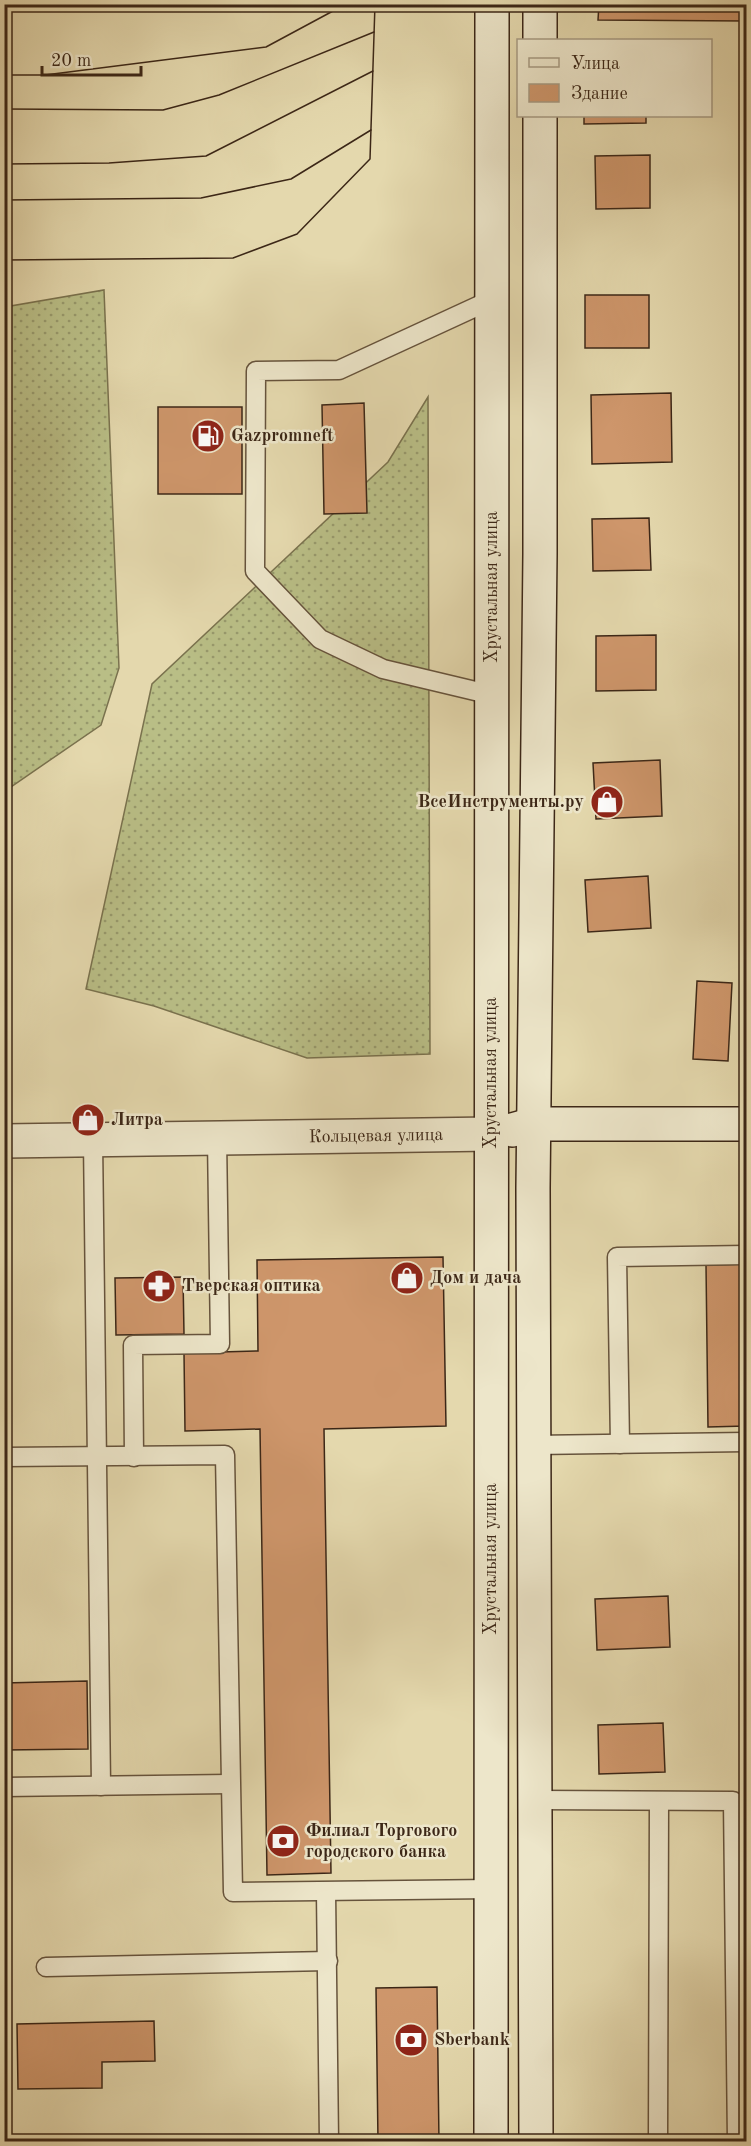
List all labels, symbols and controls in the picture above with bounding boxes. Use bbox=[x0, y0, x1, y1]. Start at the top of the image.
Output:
scale bar bbox=[42, 39, 141, 77]
legend bbox=[517, 39, 712, 117]
text: 20 m bbox=[51, 52, 91, 70]
text: Улица bbox=[571, 55, 620, 73]
text: Здание bbox=[571, 85, 628, 103]
fuel station icon: Gazpromneft bbox=[190, 418, 226, 454]
place label: Gazpromneft bbox=[231, 427, 334, 445]
street label: Хрустальная улица bbox=[483, 511, 501, 663]
shop icon: ВсеИнструменты.ру bbox=[589, 784, 625, 820]
place label: ВсеИнструменты.ру bbox=[417, 793, 584, 811]
street label: Хрустальная улица bbox=[482, 997, 500, 1149]
shop icon: Литра bbox=[70, 1102, 106, 1138]
place label: Литра bbox=[111, 1111, 163, 1129]
street label: Кольцевая улица bbox=[309, 1126, 444, 1146]
shop icon: Дом и дача bbox=[389, 1260, 425, 1296]
pharmacy icon: Тверская оптика bbox=[141, 1268, 177, 1304]
place label: Дом и дача bbox=[430, 1269, 521, 1287]
place label: Тверская оптика bbox=[182, 1277, 321, 1295]
street label: Хрустальная улица bbox=[482, 1483, 500, 1635]
place label: Филиал Торгового городского банка bbox=[306, 1822, 457, 1861]
bank icon: Филиал Торгового городского банка bbox=[265, 1823, 301, 1859]
bank icon: Sberbank bbox=[393, 2022, 429, 2058]
place label: Sberbank bbox=[434, 2031, 510, 2049]

